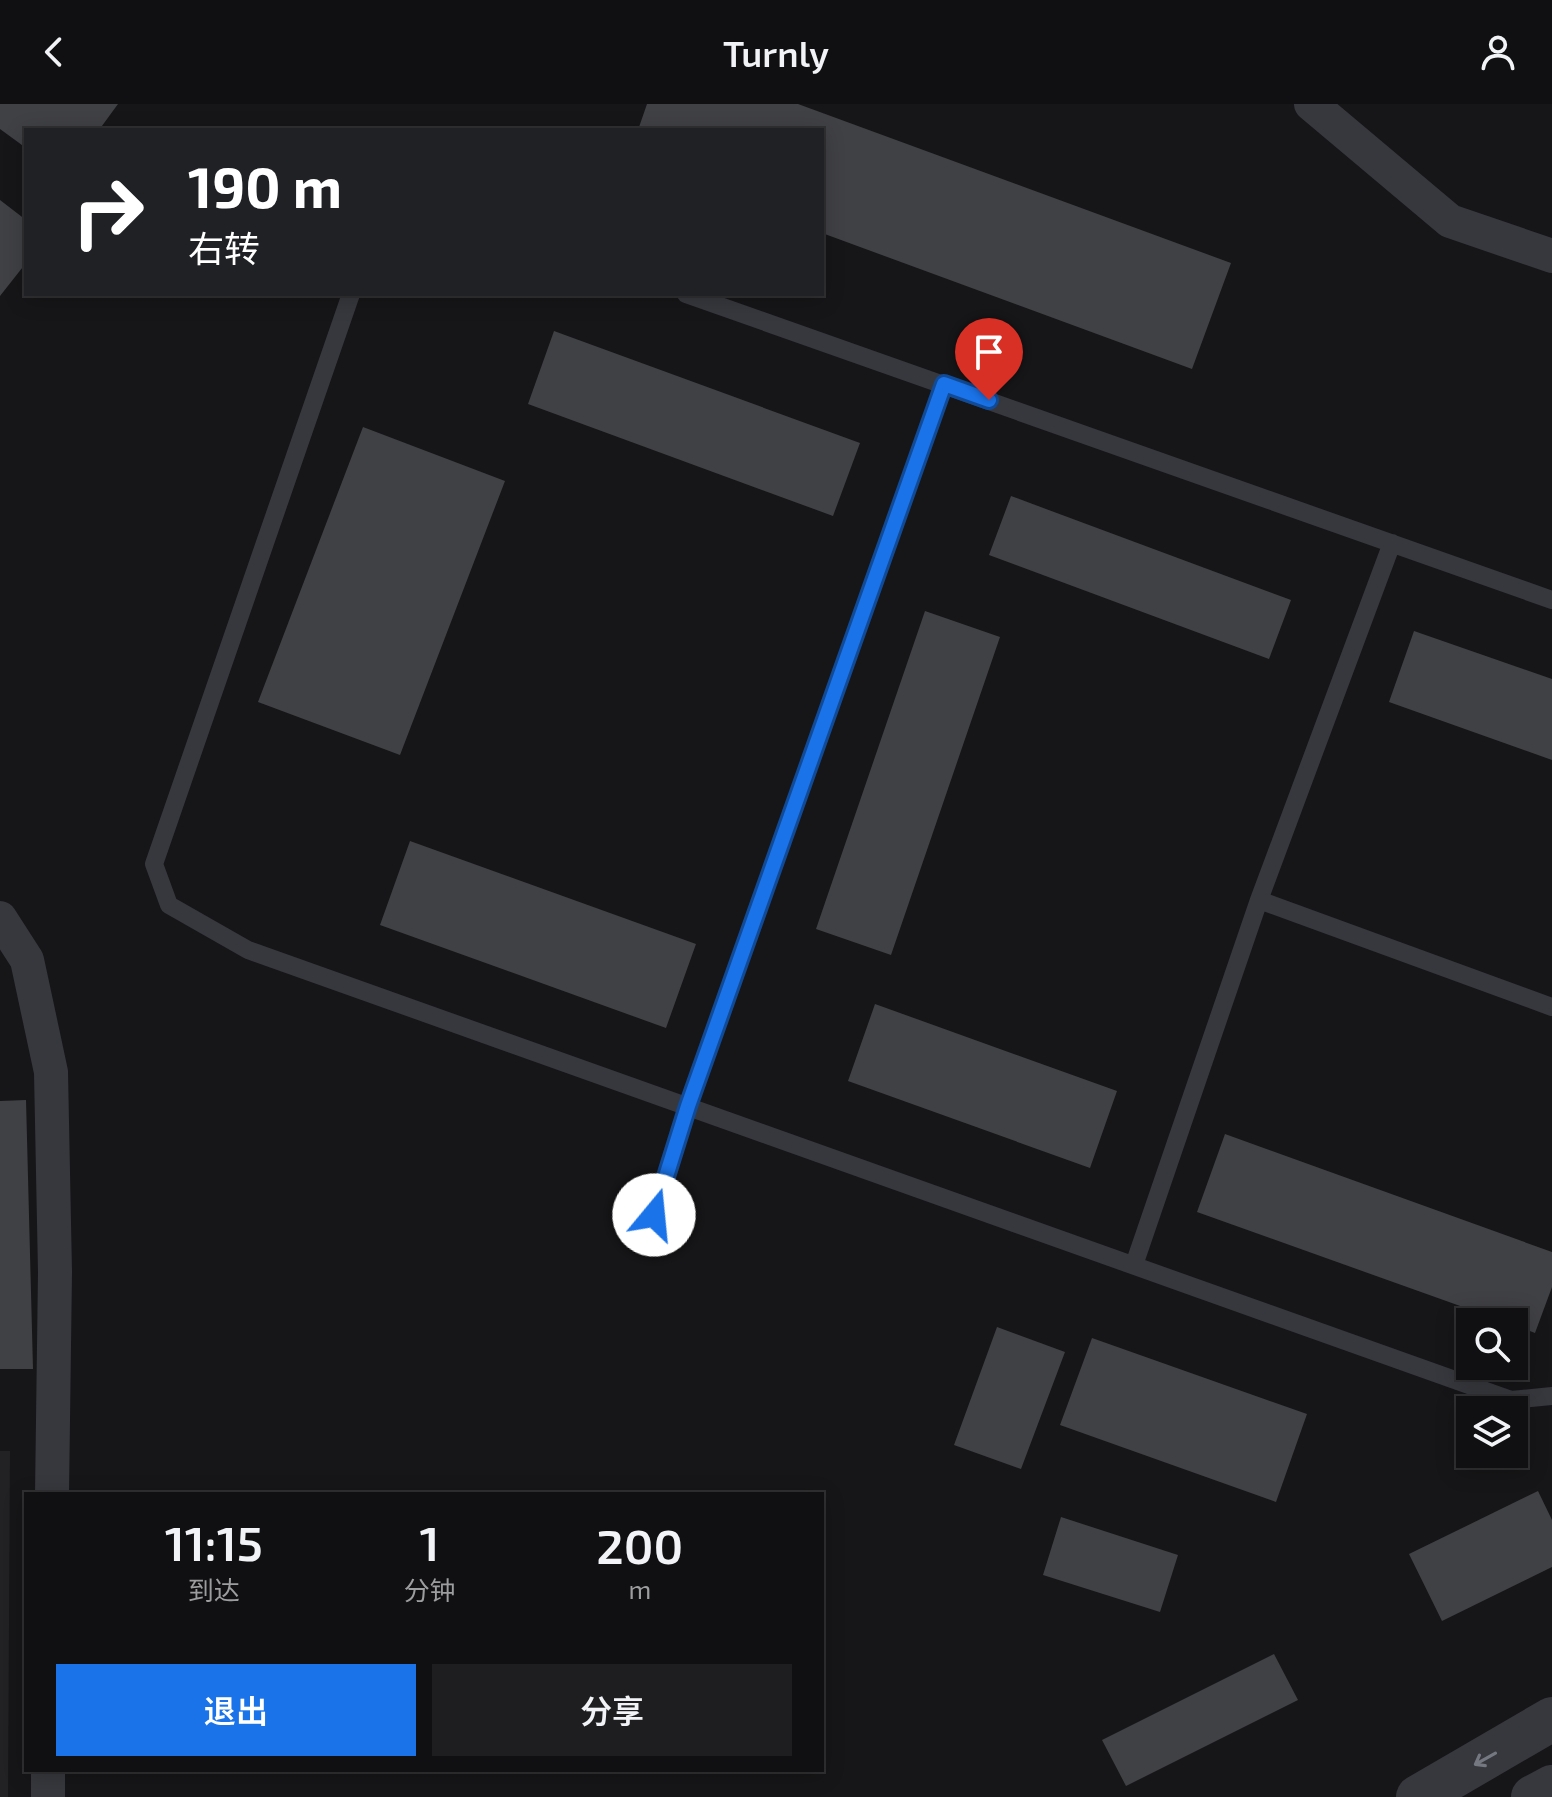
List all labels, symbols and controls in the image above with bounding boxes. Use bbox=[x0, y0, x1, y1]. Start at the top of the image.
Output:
icon: back bbox=[32, 30, 76, 74]
icon: person bbox=[1476, 30, 1520, 74]
text: Turnly bbox=[723, 31, 829, 74]
text: 190 m bbox=[188, 152, 342, 219]
icon: right bbox=[56, 160, 160, 264]
text: 右转 bbox=[188, 226, 260, 269]
pin bbox=[955, 318, 1023, 400]
icon: arrive bbox=[967, 330, 1011, 374]
position arrow bbox=[612, 1173, 696, 1257]
map controls bbox=[1456, 1308, 1528, 1468]
button: search bbox=[1456, 1308, 1528, 1380]
button: layers bbox=[1456, 1396, 1528, 1468]
text: 11:15 bbox=[165, 1513, 263, 1571]
text: 1 bbox=[420, 1513, 440, 1571]
text: 200 bbox=[596, 1516, 683, 1574]
text: m bbox=[628, 1573, 651, 1604]
text: 到达 bbox=[188, 1574, 240, 1605]
text: 分钟 bbox=[404, 1574, 456, 1605]
button: 退出 bbox=[56, 1664, 416, 1756]
button: 分享 bbox=[432, 1664, 792, 1756]
one-way arrow bbox=[1474, 1752, 1498, 1767]

